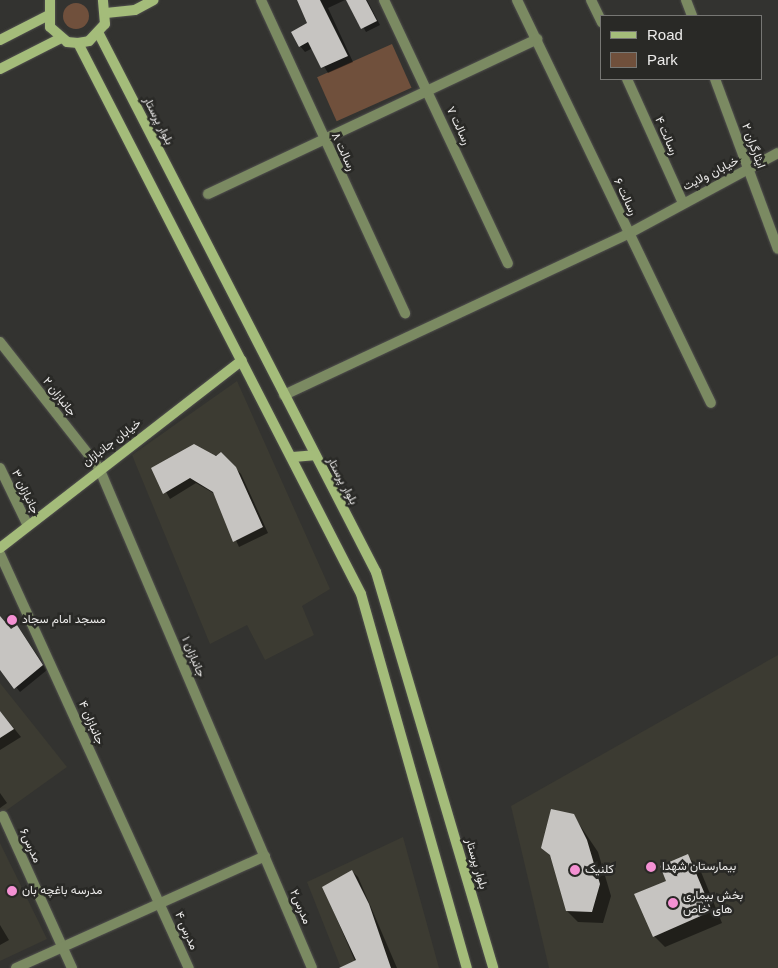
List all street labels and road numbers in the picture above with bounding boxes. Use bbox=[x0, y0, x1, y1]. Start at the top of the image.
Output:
street label: بلوار پرستار bbox=[140, 95, 176, 147]
street label: رسالت ۷ bbox=[443, 104, 473, 148]
street label: رسالت ۴ bbox=[651, 115, 681, 157]
street label: ایثارگران ۲ bbox=[738, 121, 768, 171]
street label: رسالت ۸ bbox=[328, 130, 358, 174]
street label: خیابان ولایت bbox=[681, 154, 741, 194]
street label: رسالت ۶ bbox=[610, 176, 640, 218]
street label: جانبازان ۲ bbox=[39, 375, 79, 419]
street label: خیابان جانبازان bbox=[80, 416, 144, 470]
street label: بلوار پرستار bbox=[323, 455, 361, 507]
street label: جانبازان ۳ bbox=[8, 468, 42, 516]
street label: جانبازان ۱ bbox=[178, 634, 208, 680]
street label: جانبازان ۴ bbox=[75, 699, 107, 747]
street label: مدرس۶ bbox=[16, 827, 44, 865]
street label: بلوار پرستار bbox=[462, 837, 490, 891]
street label: مدرس۲ bbox=[286, 887, 314, 927]
street label: مدرس ۴ bbox=[171, 910, 201, 952]

